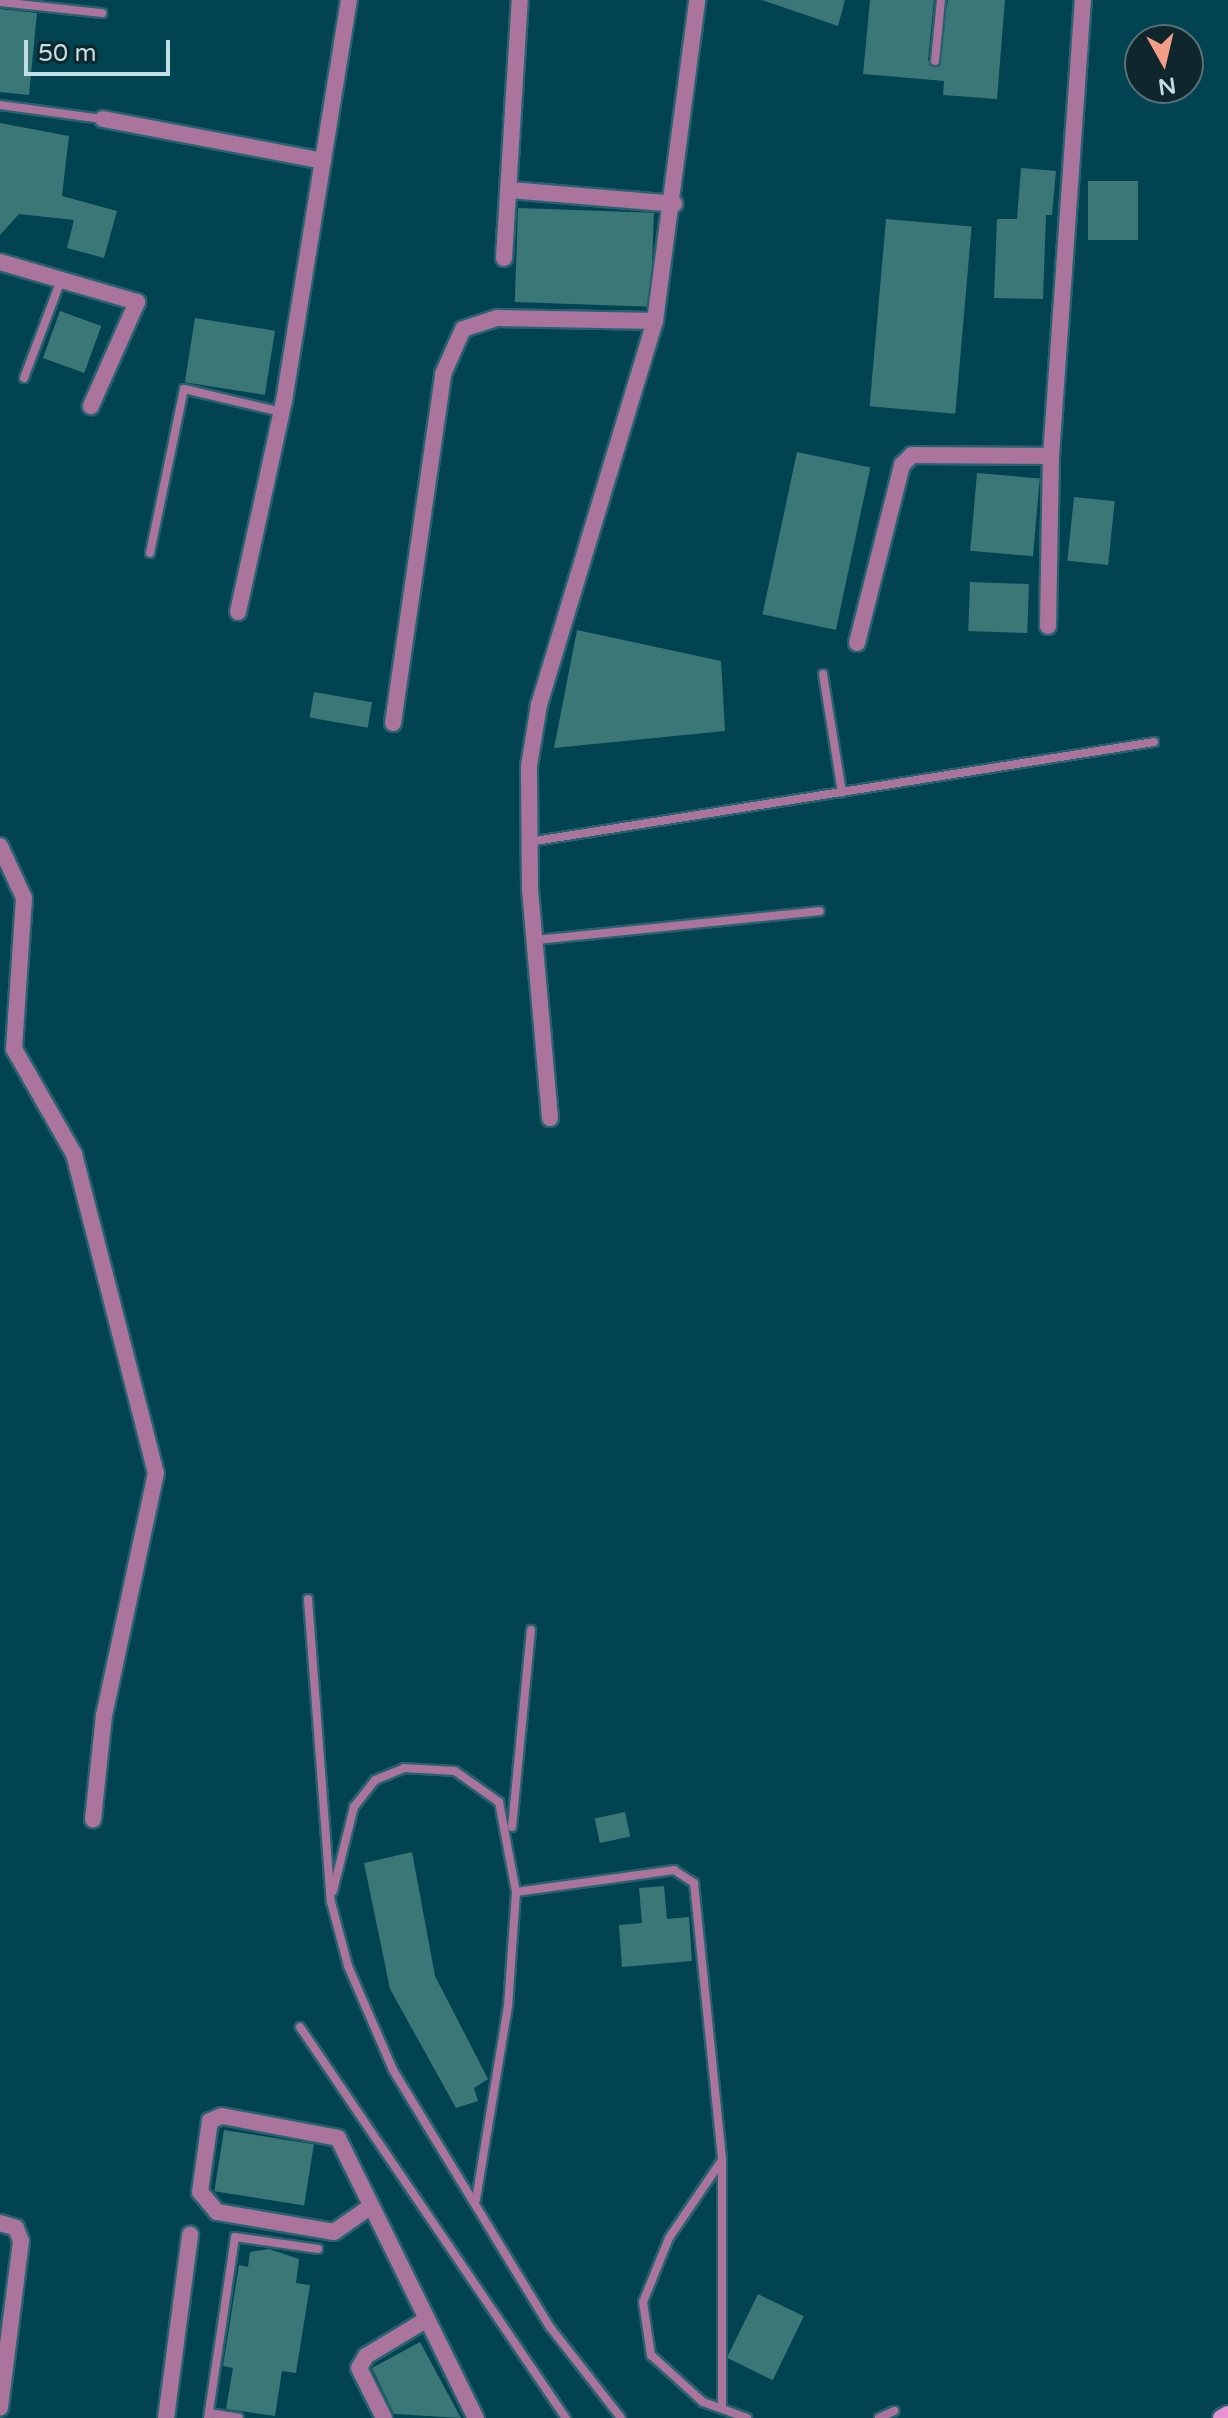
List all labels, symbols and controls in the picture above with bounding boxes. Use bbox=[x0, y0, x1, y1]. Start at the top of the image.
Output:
scale bar bbox=[28, 24, 174, 74]
north arrow bbox=[1124, 24, 1204, 104]
text: 50 m bbox=[38, 39, 96, 68]
text: N bbox=[1157, 72, 1178, 100]

